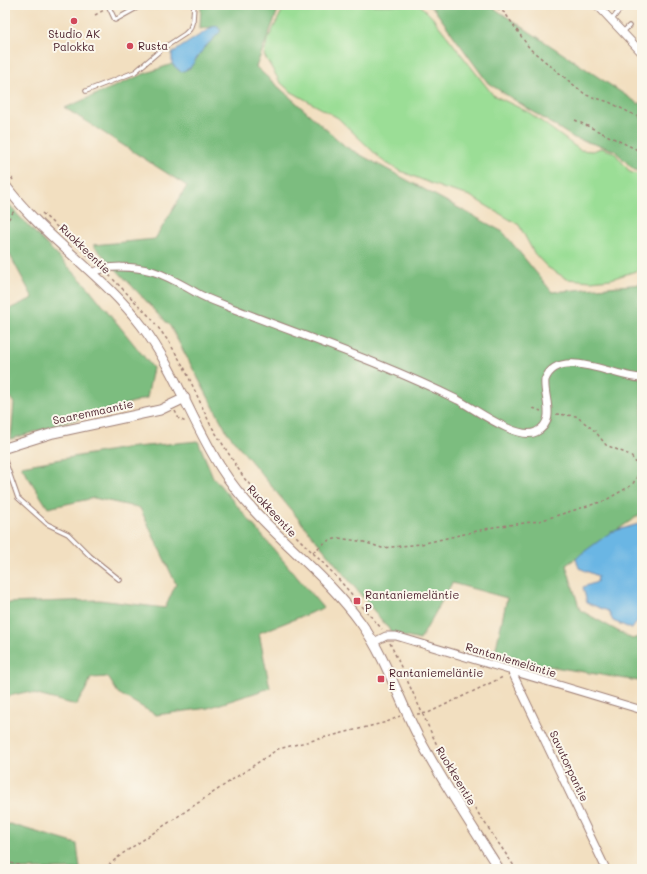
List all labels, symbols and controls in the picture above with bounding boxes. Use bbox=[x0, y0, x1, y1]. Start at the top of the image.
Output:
marker: Studio AK Palokka bbox=[69, 16, 79, 26]
place label: Studio AK Palokka bbox=[48, 26, 100, 54]
place label: Rusta bbox=[138, 38, 168, 53]
marker: Rusta bbox=[125, 41, 135, 51]
street label: Ruokkeentie bbox=[56, 220, 114, 277]
street label: Saarenmaantie bbox=[51, 396, 135, 427]
street label: Ruokkeentie bbox=[244, 481, 300, 540]
place label: Rantaniemeläntie P bbox=[365, 587, 459, 615]
marker: Rantaniemeläntie P bbox=[352, 596, 362, 606]
street label: Rantaniemeläntie bbox=[464, 639, 559, 681]
place label: Rantaniemeläntie E bbox=[389, 665, 483, 693]
marker: Rantaniemeläntie E bbox=[376, 674, 386, 684]
street label: Savutorpantie bbox=[546, 728, 592, 804]
street label: Ruokkeentie bbox=[433, 744, 480, 808]

